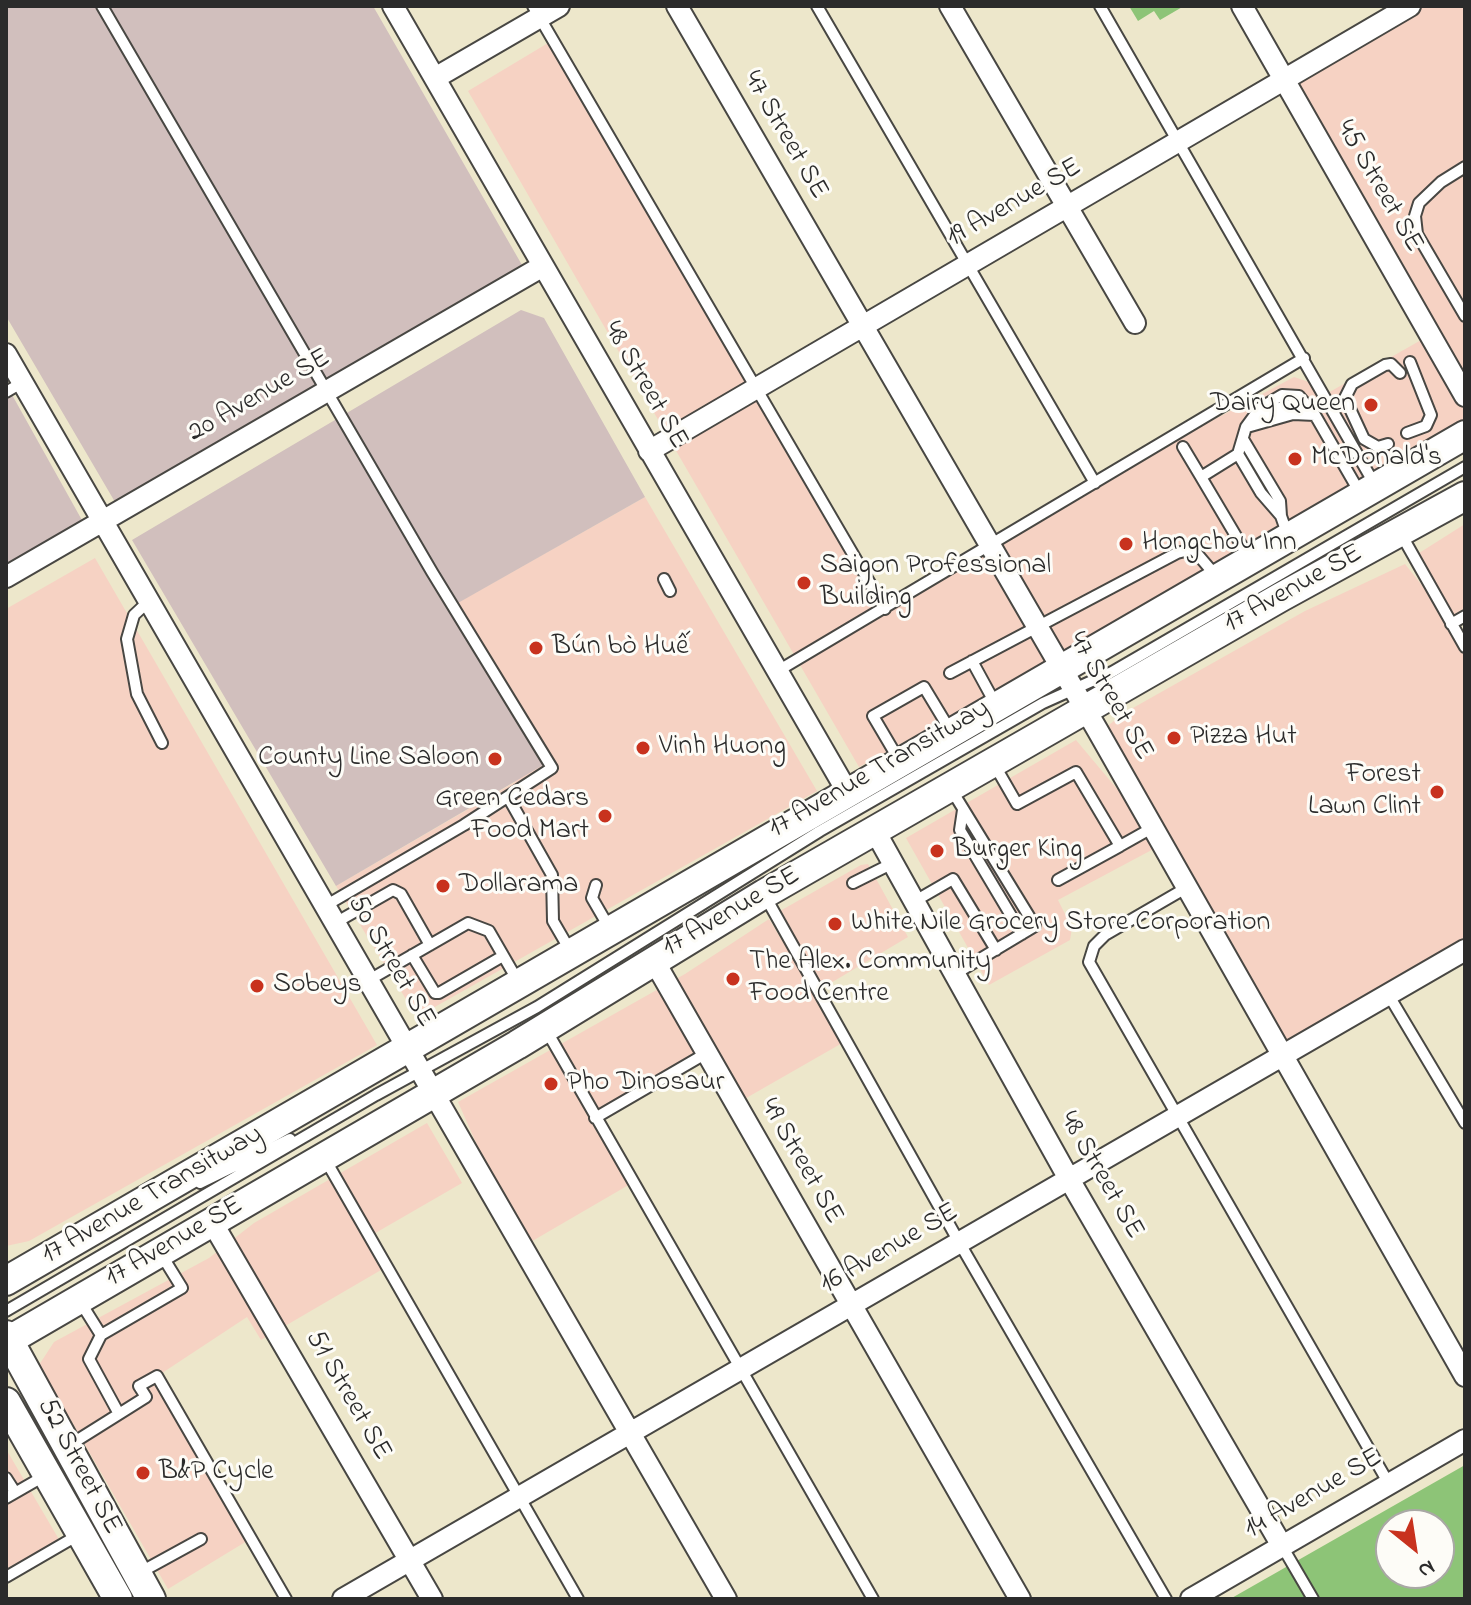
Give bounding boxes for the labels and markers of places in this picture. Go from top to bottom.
place label: Dairy Queen [1210,388,1355,422]
marker: Dairy Queen [1362,396,1380,414]
place label: McDonald's [1311,442,1442,476]
marker: McDonald's [1286,450,1304,468]
place label: Hongchou Inn [1142,527,1297,561]
marker: Hongchou Inn [1117,535,1135,553]
place label: Saigon Professional Building [820,550,1051,616]
marker: Saigon Professional Building [795,574,813,592]
place label: Bún bò Huế [552,631,689,665]
marker: Bún bò Huế [527,639,545,657]
place label: Pizza Hut [1190,721,1297,755]
marker: Pizza Hut [1165,729,1183,747]
place label: Vinh Huong [659,731,786,765]
marker: Vinh Huong [634,739,652,757]
place label: County Line Saloon [258,742,479,776]
marker: County Line Saloon [486,750,504,768]
place label: Forest Lawn Clint [1308,759,1421,825]
place label: Green Cedars Food Mart [435,783,589,849]
marker: Forest Lawn Clint [1428,783,1446,801]
marker: Green Cedars Food Mart [596,807,614,825]
place label: Burger King [953,834,1082,868]
marker: Burger King [928,842,946,860]
place label: Dollarama [459,869,578,903]
marker: Dollarama [434,877,452,895]
place label: White Nile Grocery Store Corporation [851,907,1270,941]
marker: White Nile Grocery Store Corporation [826,915,844,933]
place label: The Alex. Community Food Centre [749,946,991,1012]
place label: Sobeys [273,969,362,1003]
marker: The Alex. Community Food Centre [724,970,742,988]
marker: Sobeys [248,977,266,995]
place label: Pho Dinosaur [567,1067,724,1101]
marker: Pho Dinosaur [542,1075,560,1093]
place label: B&P Cycle [159,1456,274,1490]
marker: B&P Cycle [134,1464,152,1482]

